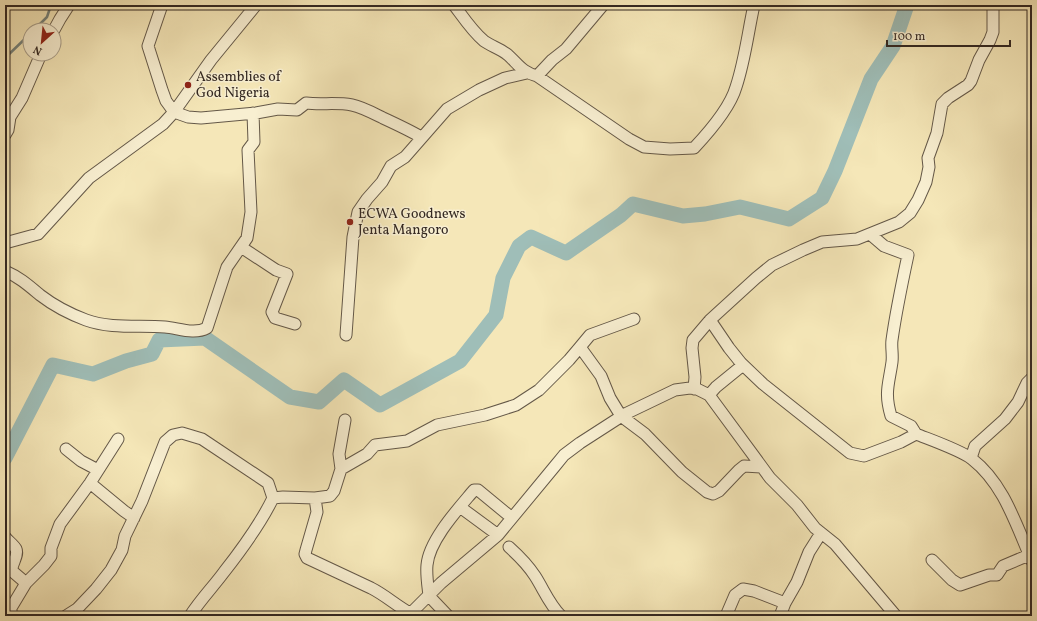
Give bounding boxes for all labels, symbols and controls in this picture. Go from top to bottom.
north arrow [22,22,62,62]
scale bar [887,22,1010,48]
text: 100 m [893,29,926,45]
text: N [31,41,45,58]
place label: Assemblies of God Nigeria [196,68,282,103]
marker: Assemblies of God Nigeria [183,80,193,90]
place label: ECWA Goodnews Jenta Mangoro [358,205,465,240]
marker: ECWA Goodnews Jenta Mangoro [345,217,355,227]

